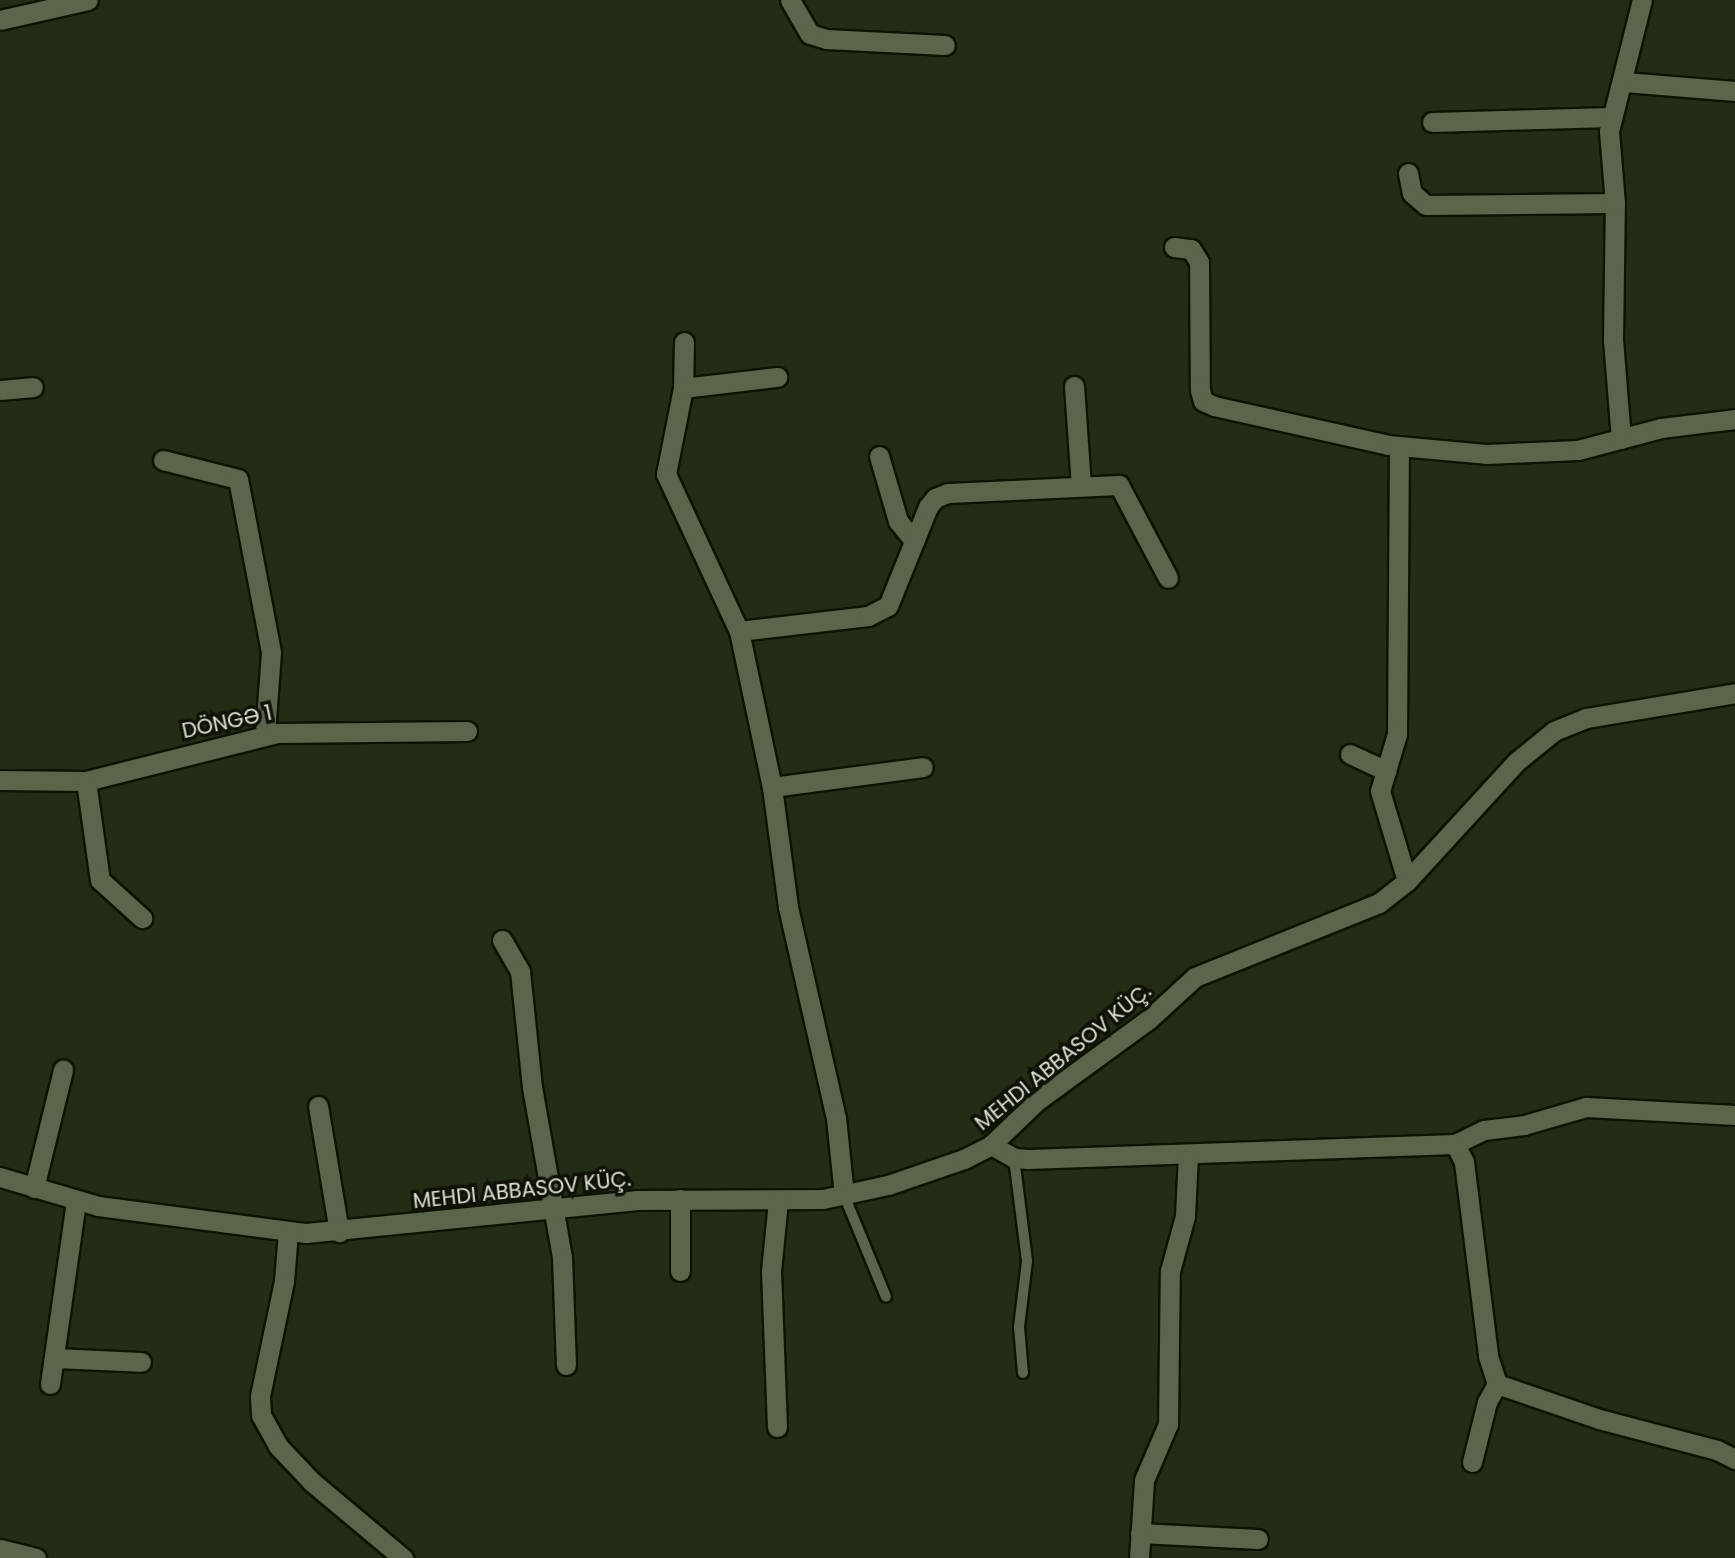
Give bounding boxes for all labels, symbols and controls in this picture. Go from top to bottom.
street label: DÖNGƏ 1 [180,700,274,744]
street label: MEHDI ABBASOV KÜÇ. [970,978,1156,1136]
street label: MEHDI ABBASOV KÜÇ. [412,1166,632,1214]

